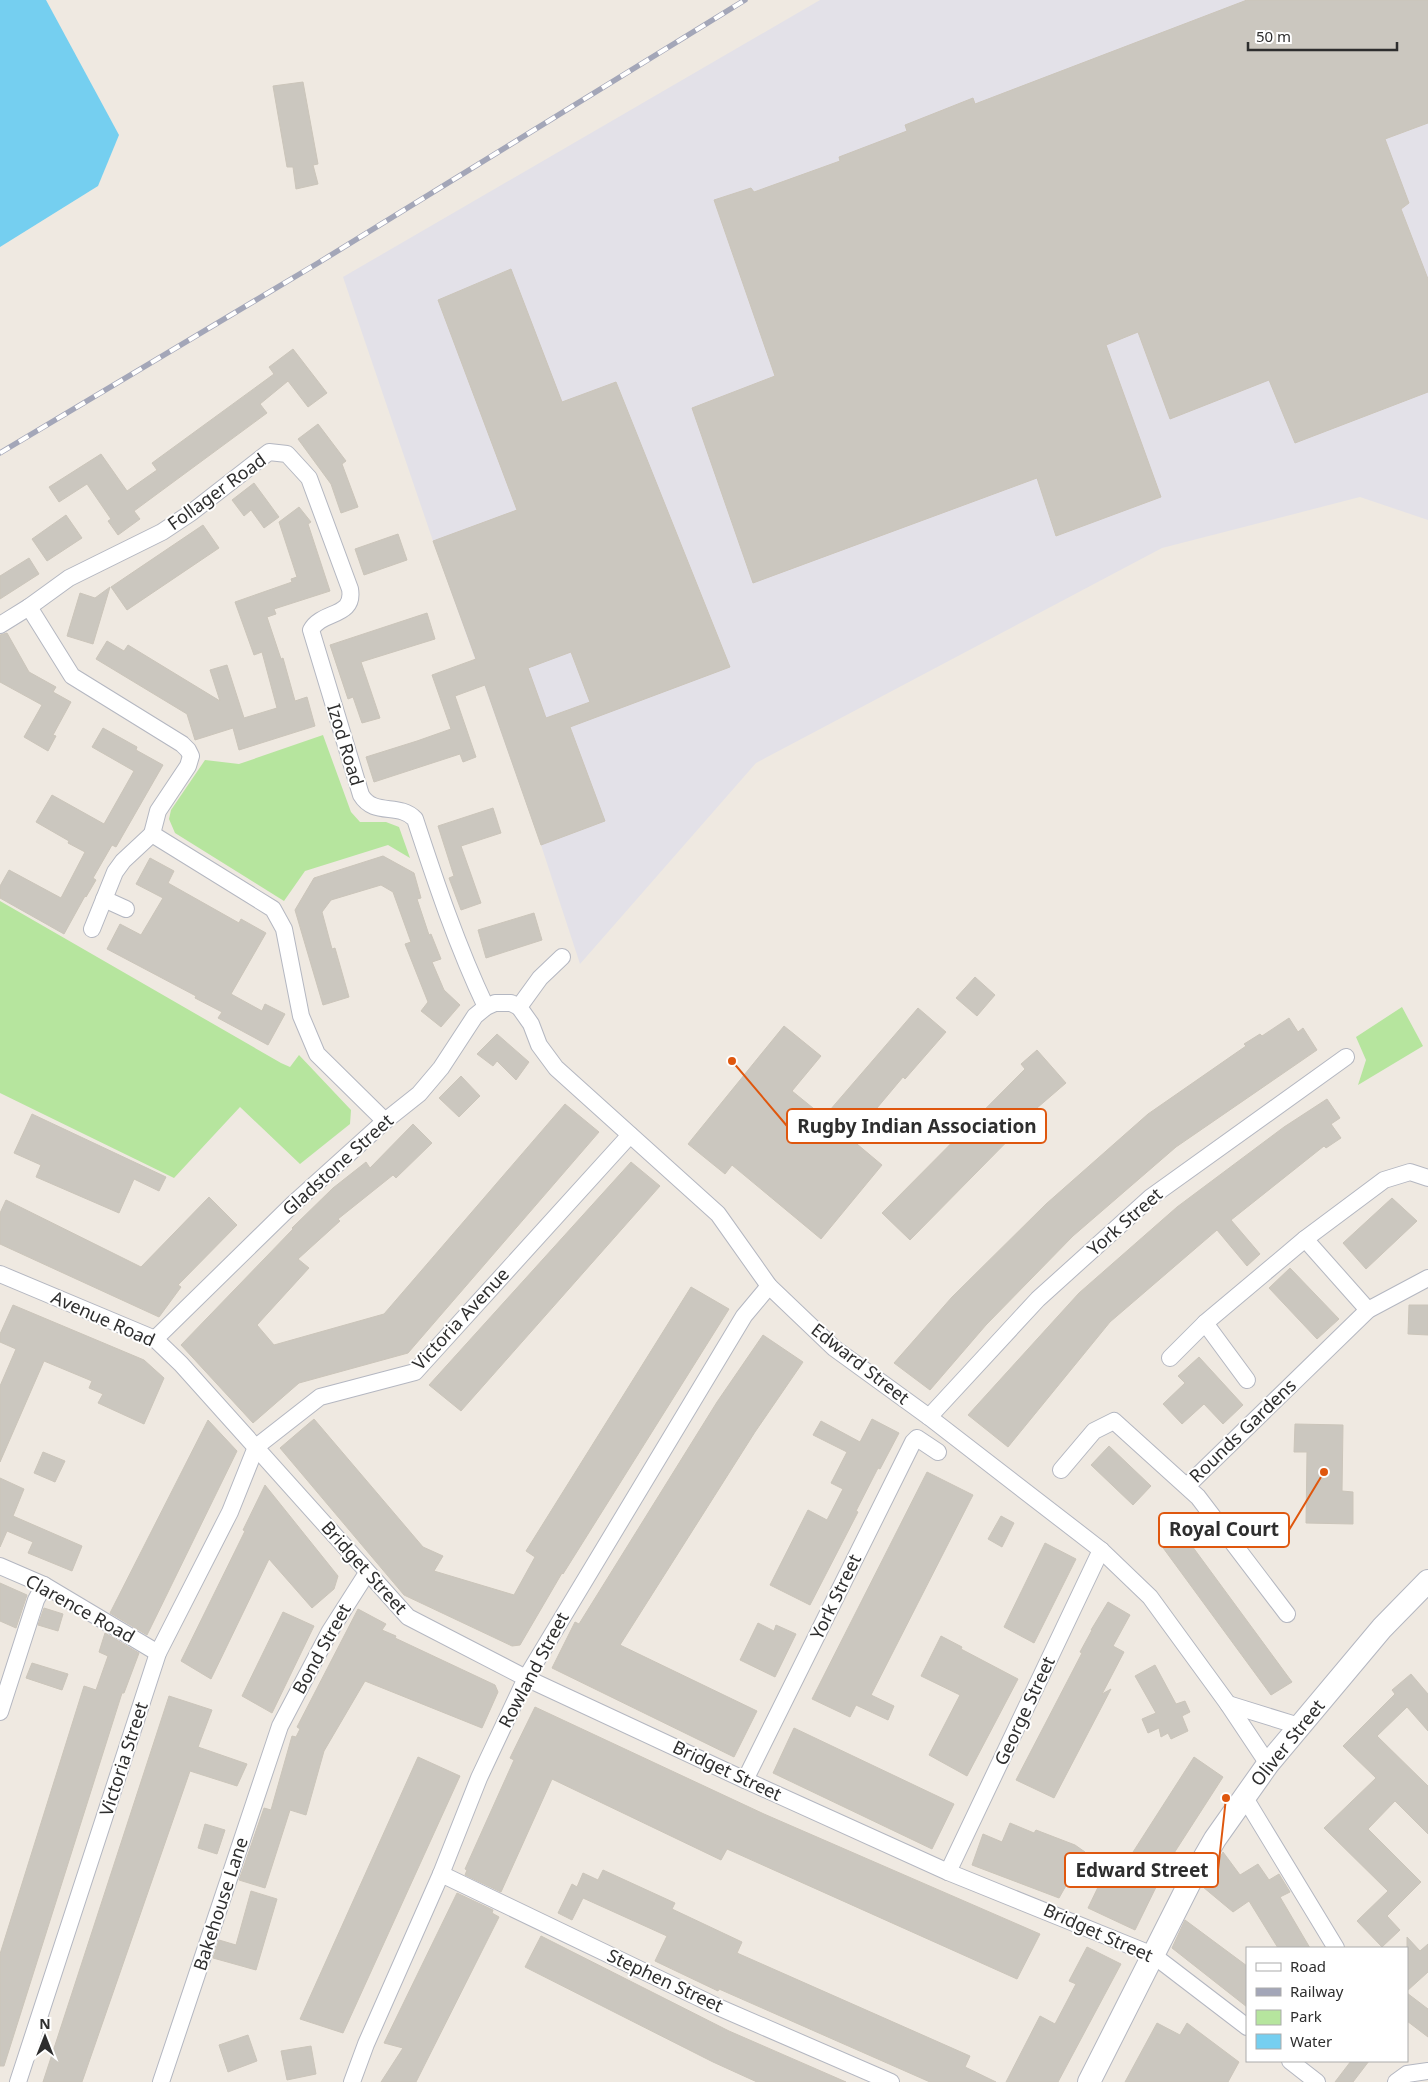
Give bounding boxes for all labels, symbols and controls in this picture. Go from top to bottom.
scale bar [1248,20,1397,52]
text: 50 m [1256,26,1291,46]
street label: Follager Road [162,447,270,535]
street label: Izod Road [322,701,370,789]
street label: Gladstone Street [277,1108,398,1220]
callout: Rugby Indian Association [787,1109,1046,1143]
text: Rugby Indian Association [797,1113,1037,1139]
street label: York Street [1082,1182,1167,1261]
street label: Victoria Avenue [407,1262,514,1375]
street label: Avenue Road [48,1285,159,1352]
street label: Edward Street [807,1317,915,1409]
street label: Rounds Gardens [1184,1373,1301,1488]
callout: Royal Court [1159,1513,1289,1547]
street label: Bridget Street [317,1516,413,1619]
text: Royal Court [1169,1516,1279,1542]
street label: York Street [804,1549,866,1643]
street label: Clarence Road [22,1568,139,1648]
street label: Bond Street [286,1599,356,1698]
street label: Rowland Street [493,1607,574,1732]
street label: George Street [988,1652,1060,1769]
street label: Oliver Street [1245,1694,1330,1791]
street label: Victoria Street [93,1698,153,1819]
street label: Bridget Street [669,1734,786,1806]
street label: Bakehouse Lane [187,1834,253,1973]
callout: Edward Street [1065,1853,1218,1887]
text: Edward Street [1075,1857,1209,1883]
street label: Bridget Street [1040,1897,1157,1967]
street label: Stephen Street [604,1943,728,2018]
legend [1246,1947,1408,2062]
text: Road [1290,1956,1326,1976]
text: Railway [1290,1981,1344,2001]
text: Park [1290,2006,1322,2026]
north arrow [20,2012,70,2062]
text: N [39,2014,51,2033]
text: Water [1290,2031,1332,2051]

